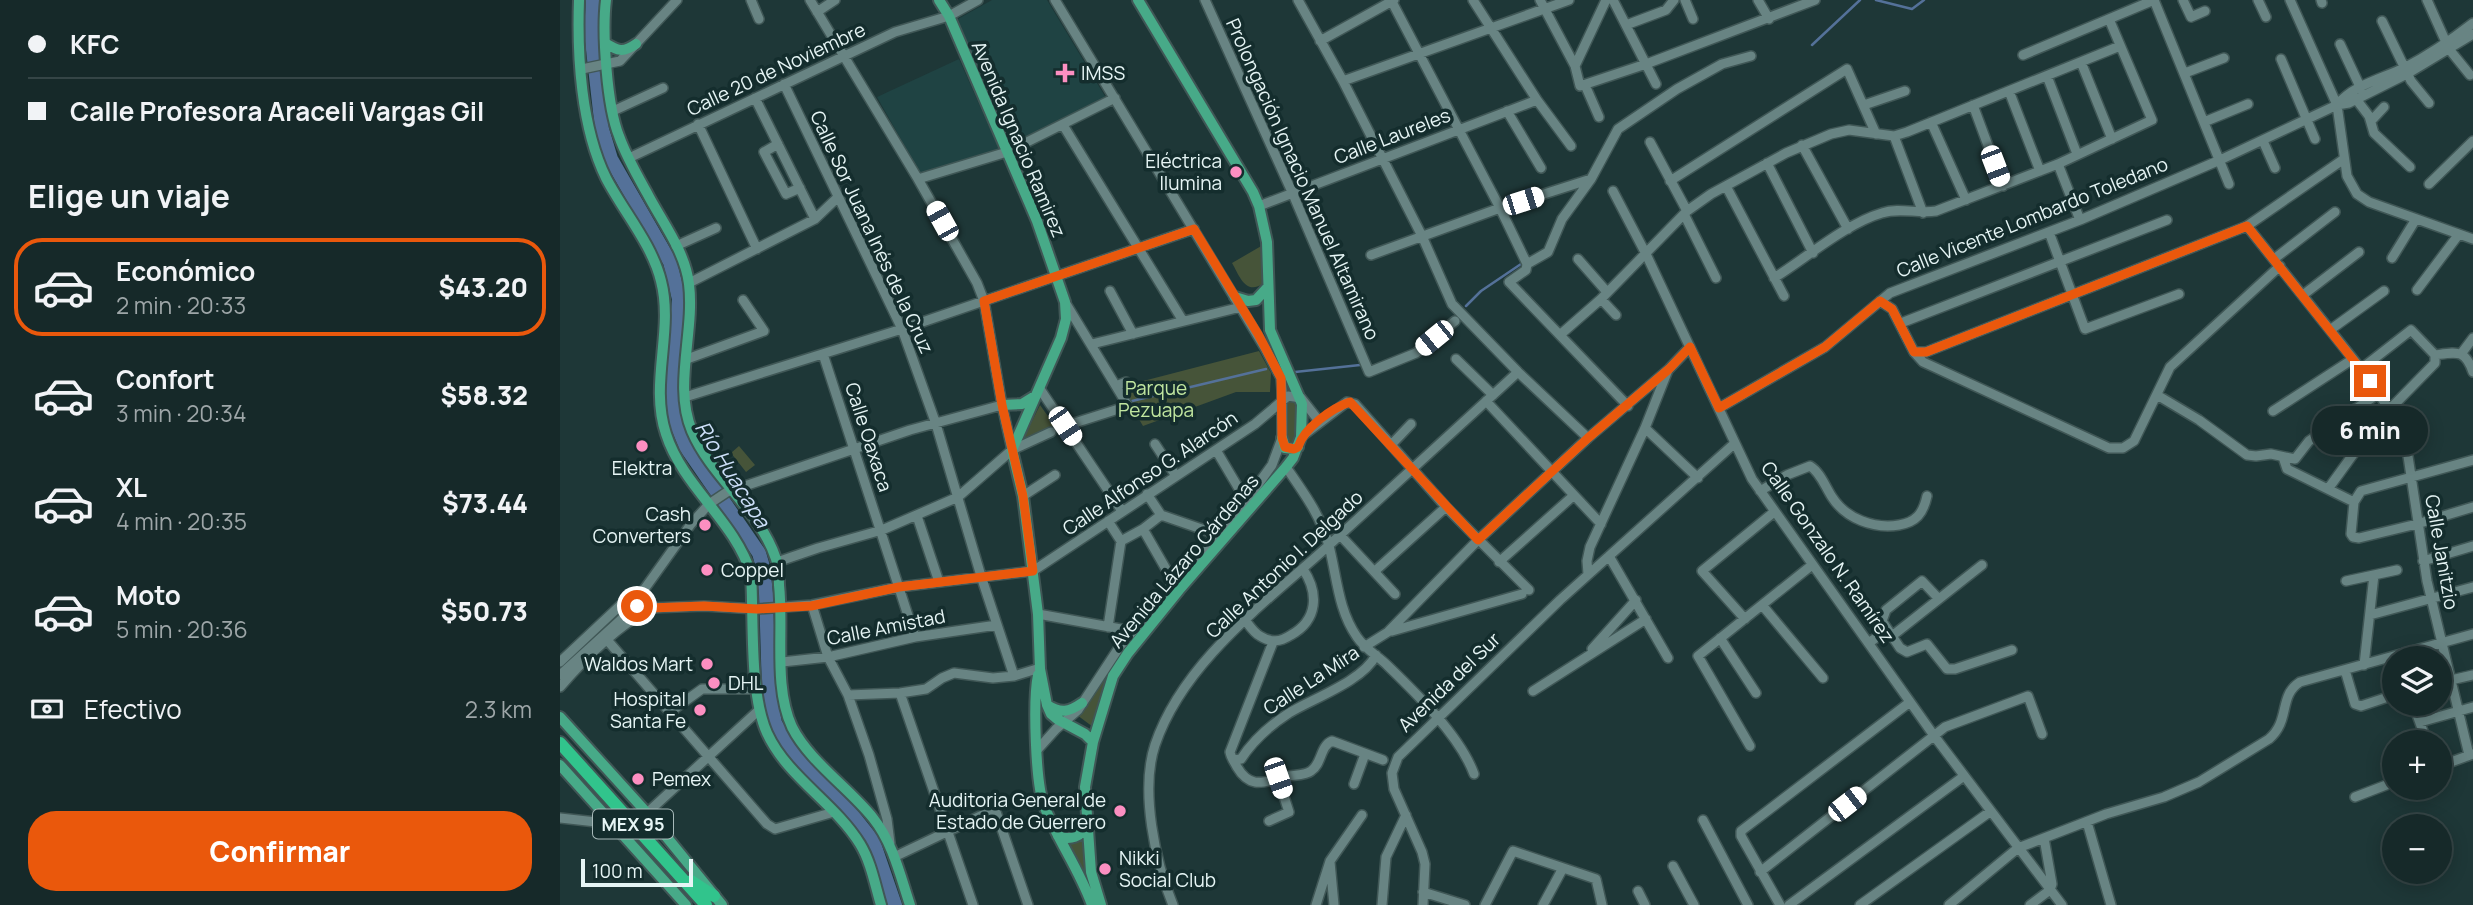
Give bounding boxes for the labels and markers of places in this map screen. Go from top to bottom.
place label: IMSS [1081,60,1125,86]
marker: IMSS [1055,63,1075,83]
place label: Eléctrica Ilumina [1145,148,1222,196]
marker: Eléctrica Ilumina [1228,164,1244,180]
marker: Elektra [634,438,650,454]
place label: Elektra [612,455,672,481]
place label: Cash Converters [593,501,691,549]
marker: Cash Converters [697,517,713,533]
place label: Coppel [721,557,784,583]
marker: Coppel [699,562,715,578]
place label: Waldos Mart [584,651,693,677]
marker: Waldos Mart [699,656,715,672]
place label: DHL [728,670,764,696]
marker: DHL [706,675,722,691]
place label: Hospital Santa Fe [610,686,686,734]
marker: Hospital Santa Fe [692,702,708,718]
place label: Pemex [652,766,711,792]
marker: Pemex [630,771,646,787]
place label: Auditoria General de Estado de Guerrero [929,787,1106,835]
marker: Auditoria General de Estado de Guerrero [1112,803,1128,819]
place label: Nikki Social Club [1119,845,1216,893]
marker: Nikki Social Club [1097,861,1113,877]

